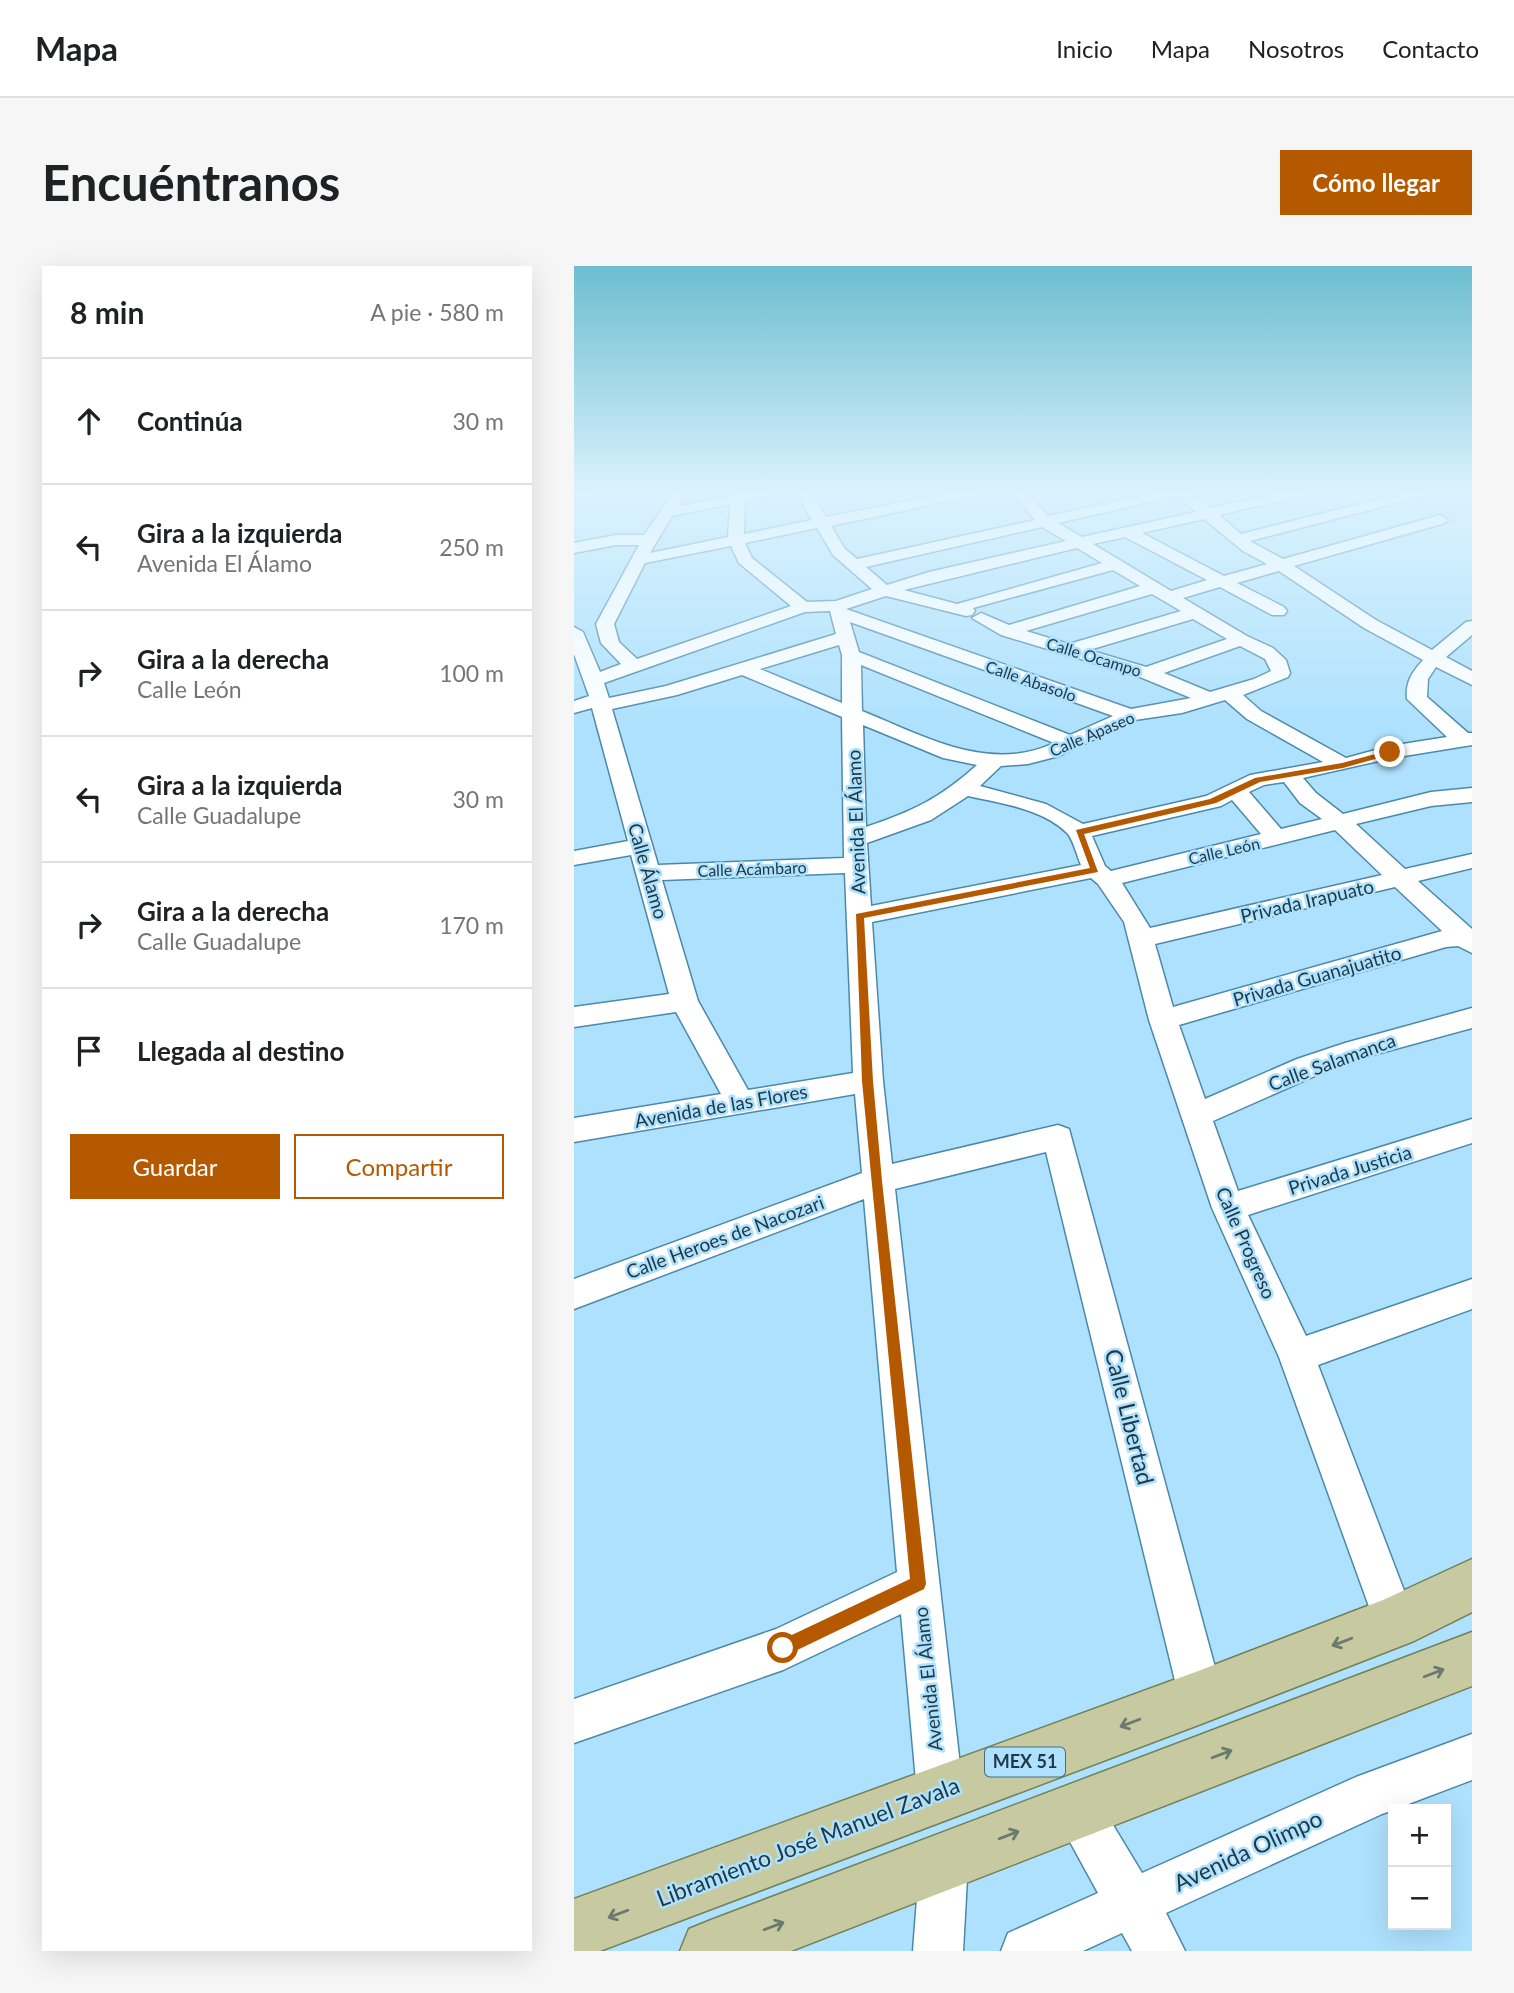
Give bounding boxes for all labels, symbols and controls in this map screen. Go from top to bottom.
text: Mapa [35,28,118,68]
text: Inicio [1056,34,1113,63]
text: Mapa [1151,34,1210,63]
text: Nosotros [1248,34,1344,63]
text: Contacto [1382,34,1479,63]
button: Cómo llegar [1280,150,1472,215]
text: Encuéntranos [42,153,340,211]
text: 8 min [70,294,144,330]
text: A pie · 580 m [370,298,504,326]
icon: ahead [70,402,108,440]
text: Continúa [137,405,243,437]
text: 30 m [453,407,504,435]
text: Gira a la izquierda [137,517,343,549]
icon: left [70,528,108,566]
text: 250 m [439,533,504,561]
text: Avenida El Álamo [137,549,312,577]
street label: Calle Ocampo [1044,633,1144,680]
text: Gira a la derecha [137,643,329,675]
icon: right [70,654,108,692]
street label: Calle Abasolo [983,656,1079,705]
text: 100 m [439,659,504,687]
text: Calle León [137,675,242,703]
street label: Calle Apaseo [1046,707,1137,760]
route end [1374,736,1405,767]
street label: Avenida El Álamo [841,749,870,895]
text: Gira a la izquierda [137,769,343,801]
icon: left [70,780,108,818]
text: 30 m [453,785,504,813]
text: Calle Guadalupe [137,801,301,829]
street label: Calle Álamo [624,820,673,921]
street label: Calle León [1186,833,1262,868]
street label: Calle Acámbaro [697,857,807,880]
street label: Privada Irapuato [1238,874,1376,927]
text: Gira a la derecha [137,895,329,927]
icon: right [70,906,108,944]
text: 170 m [439,911,504,939]
text: Calle Guadalupe [137,927,301,955]
street label: Privada Guanajuatito [1230,940,1404,1011]
street label: Calle Salamanca [1265,1028,1399,1095]
icon: arrive [70,1032,108,1070]
text: Llegada al destino [137,1035,344,1067]
street label: Avenida de las Flores [633,1079,809,1132]
button: Guardar [70,1134,280,1199]
button: Compartir [294,1134,504,1199]
street label: Privada Justicia [1286,1140,1414,1199]
street label: Calle Progreso [1212,1183,1281,1302]
street label: Calle Heroes de Nacozari [623,1190,827,1283]
street label: Calle Libertad [1100,1346,1160,1488]
street label: Avenida El Álamo [909,1606,946,1752]
route start [767,1632,798,1663]
one-way arrow [1332,1637,1354,1650]
one-way arrow [1423,1666,1445,1678]
one-way arrow [1119,1718,1141,1731]
one-way arrow [1210,1746,1232,1759]
road number: MEX 51 [985,1748,1065,1777]
street label: Libramiento José Manuel Zavala [652,1770,963,1912]
street label: Avenida Olimpo [1169,1803,1326,1897]
map controls [1388,1804,1451,1930]
button: + [1388,1804,1451,1867]
one-way arrow [998,1827,1020,1840]
button: − [1388,1867,1451,1930]
one-way arrow [608,1908,629,1921]
one-way arrow [763,1919,785,1932]

